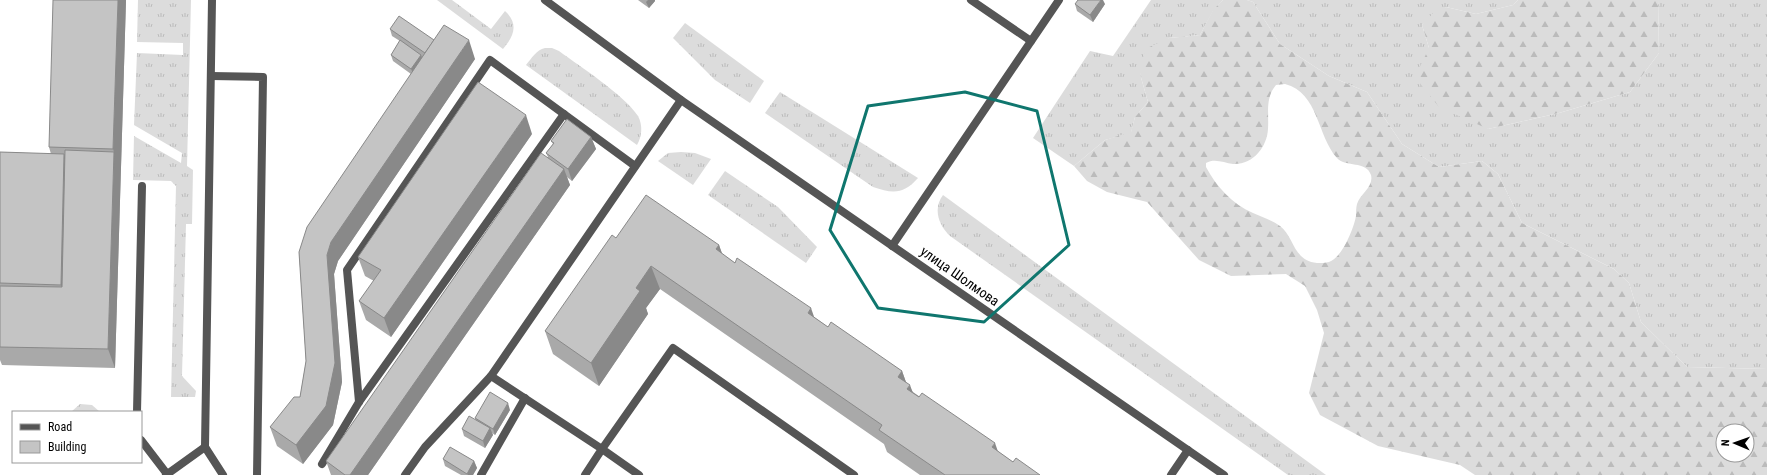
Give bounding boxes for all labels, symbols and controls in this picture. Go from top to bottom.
street label: улица Шолмова [918,243,1002,309]
legend [12,411,142,463]
text: Road [48,420,72,434]
north arrow [1715,423,1755,463]
text: N [1719,439,1732,446]
text: Building [48,440,86,454]

